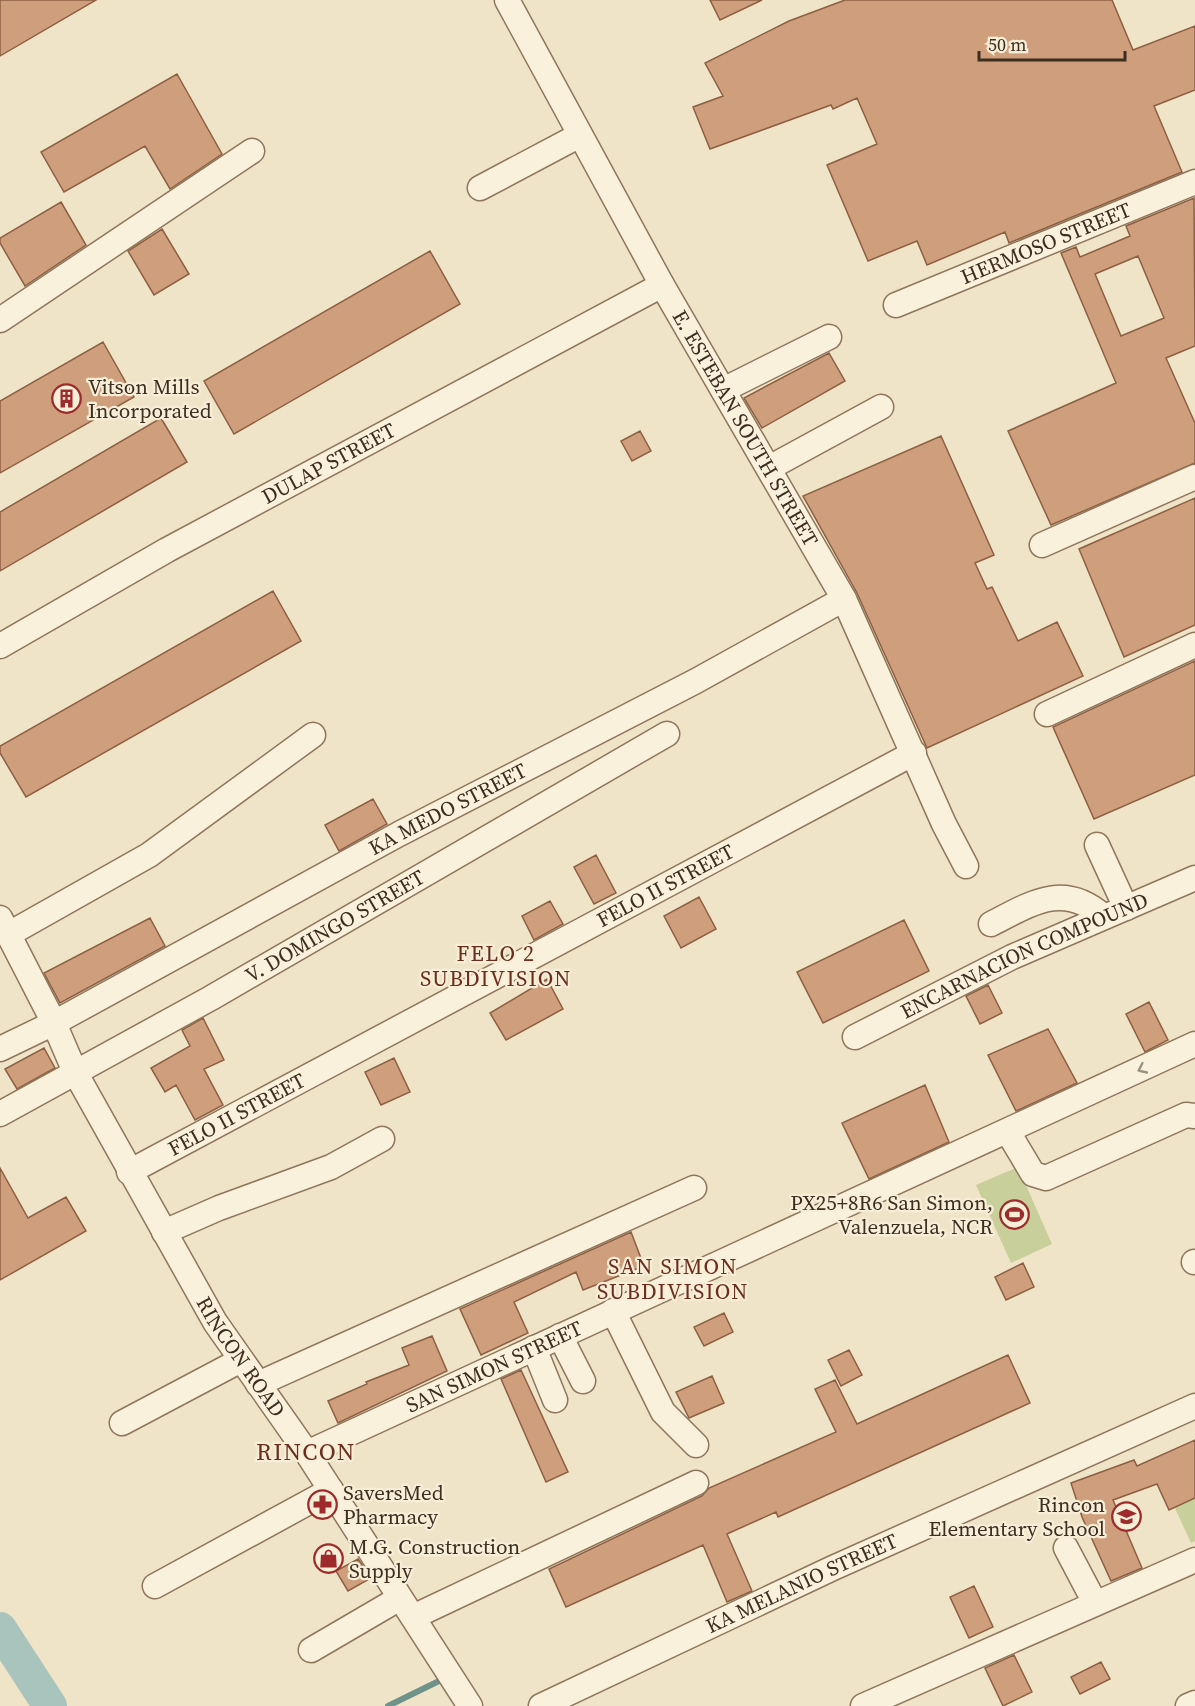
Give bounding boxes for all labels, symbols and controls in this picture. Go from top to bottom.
scale bar [979,24,1124,62]
text: 50 m [988,32,1026,57]
street label: HERMOSO STREET [956,195,1135,291]
street label: E. ESTEBAN SOUTH STREET [666,305,825,552]
place label: Vitson Mills Incorporated [88,372,212,425]
building icon: Vitson Mills Incorporated [51,383,83,415]
street label: DULAP STREET [256,415,401,511]
street label: KA MEDO STREET [363,756,532,862]
street label: FELO II STREET [591,837,739,934]
street label: V. DOMINGO STREET [240,862,430,989]
street label: ENCARNACION COMPOUND [895,885,1152,1025]
district label: FELO 2 SUBDIVISION [420,938,572,993]
one-way arrow [1137,1061,1148,1073]
street label: FELO II STREET [163,1065,311,1163]
place label: PX25+8R6 San Simon, Valenzuela, NCR [790,1188,993,1241]
sports icon: PX25+8R6 San Simon, Valenzuela, NCR [998,1199,1030,1231]
district label: SAN SIMON SUBDIVISION [597,1251,749,1306]
street label: RINCON ROAD [190,1291,292,1423]
street label: SAN SIMON STREET [401,1313,587,1419]
district label: RINCON [256,1435,356,1468]
place label: SaversMed Pharmacy [343,1478,444,1531]
pharmacy icon: SaversMed Pharmacy [306,1489,338,1521]
place label: Rincon Elementary School [928,1490,1105,1543]
school or university icon: Rincon Elementary School [1110,1501,1142,1533]
street label: KA MELANIO STREET [701,1526,902,1640]
place label: M.G. Construction Supply [349,1532,521,1585]
shop icon: M.G. Construction Supply [312,1543,344,1575]

